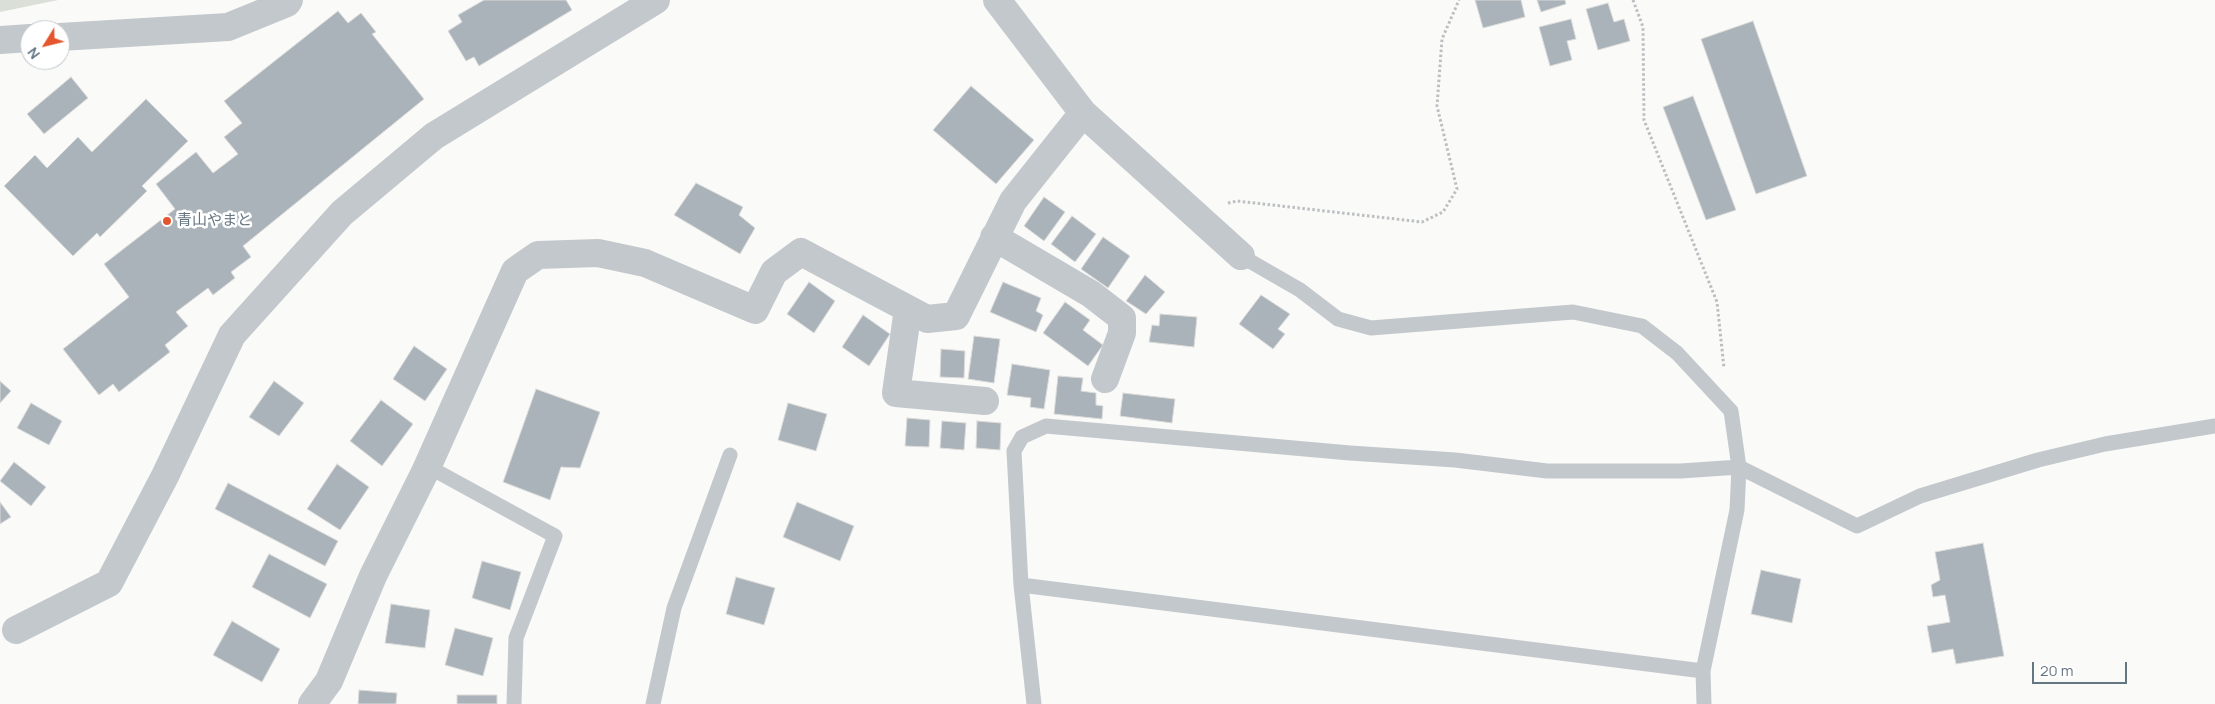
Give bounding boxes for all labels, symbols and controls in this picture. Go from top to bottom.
north arrow [20,20,70,70]
text: N [23,44,44,63]
place label: 青山やまと [177,212,252,230]
marker: 青山やまと [161,215,173,227]
scale bar [2035,652,2130,684]
text: 20 m [2040,660,2073,681]

